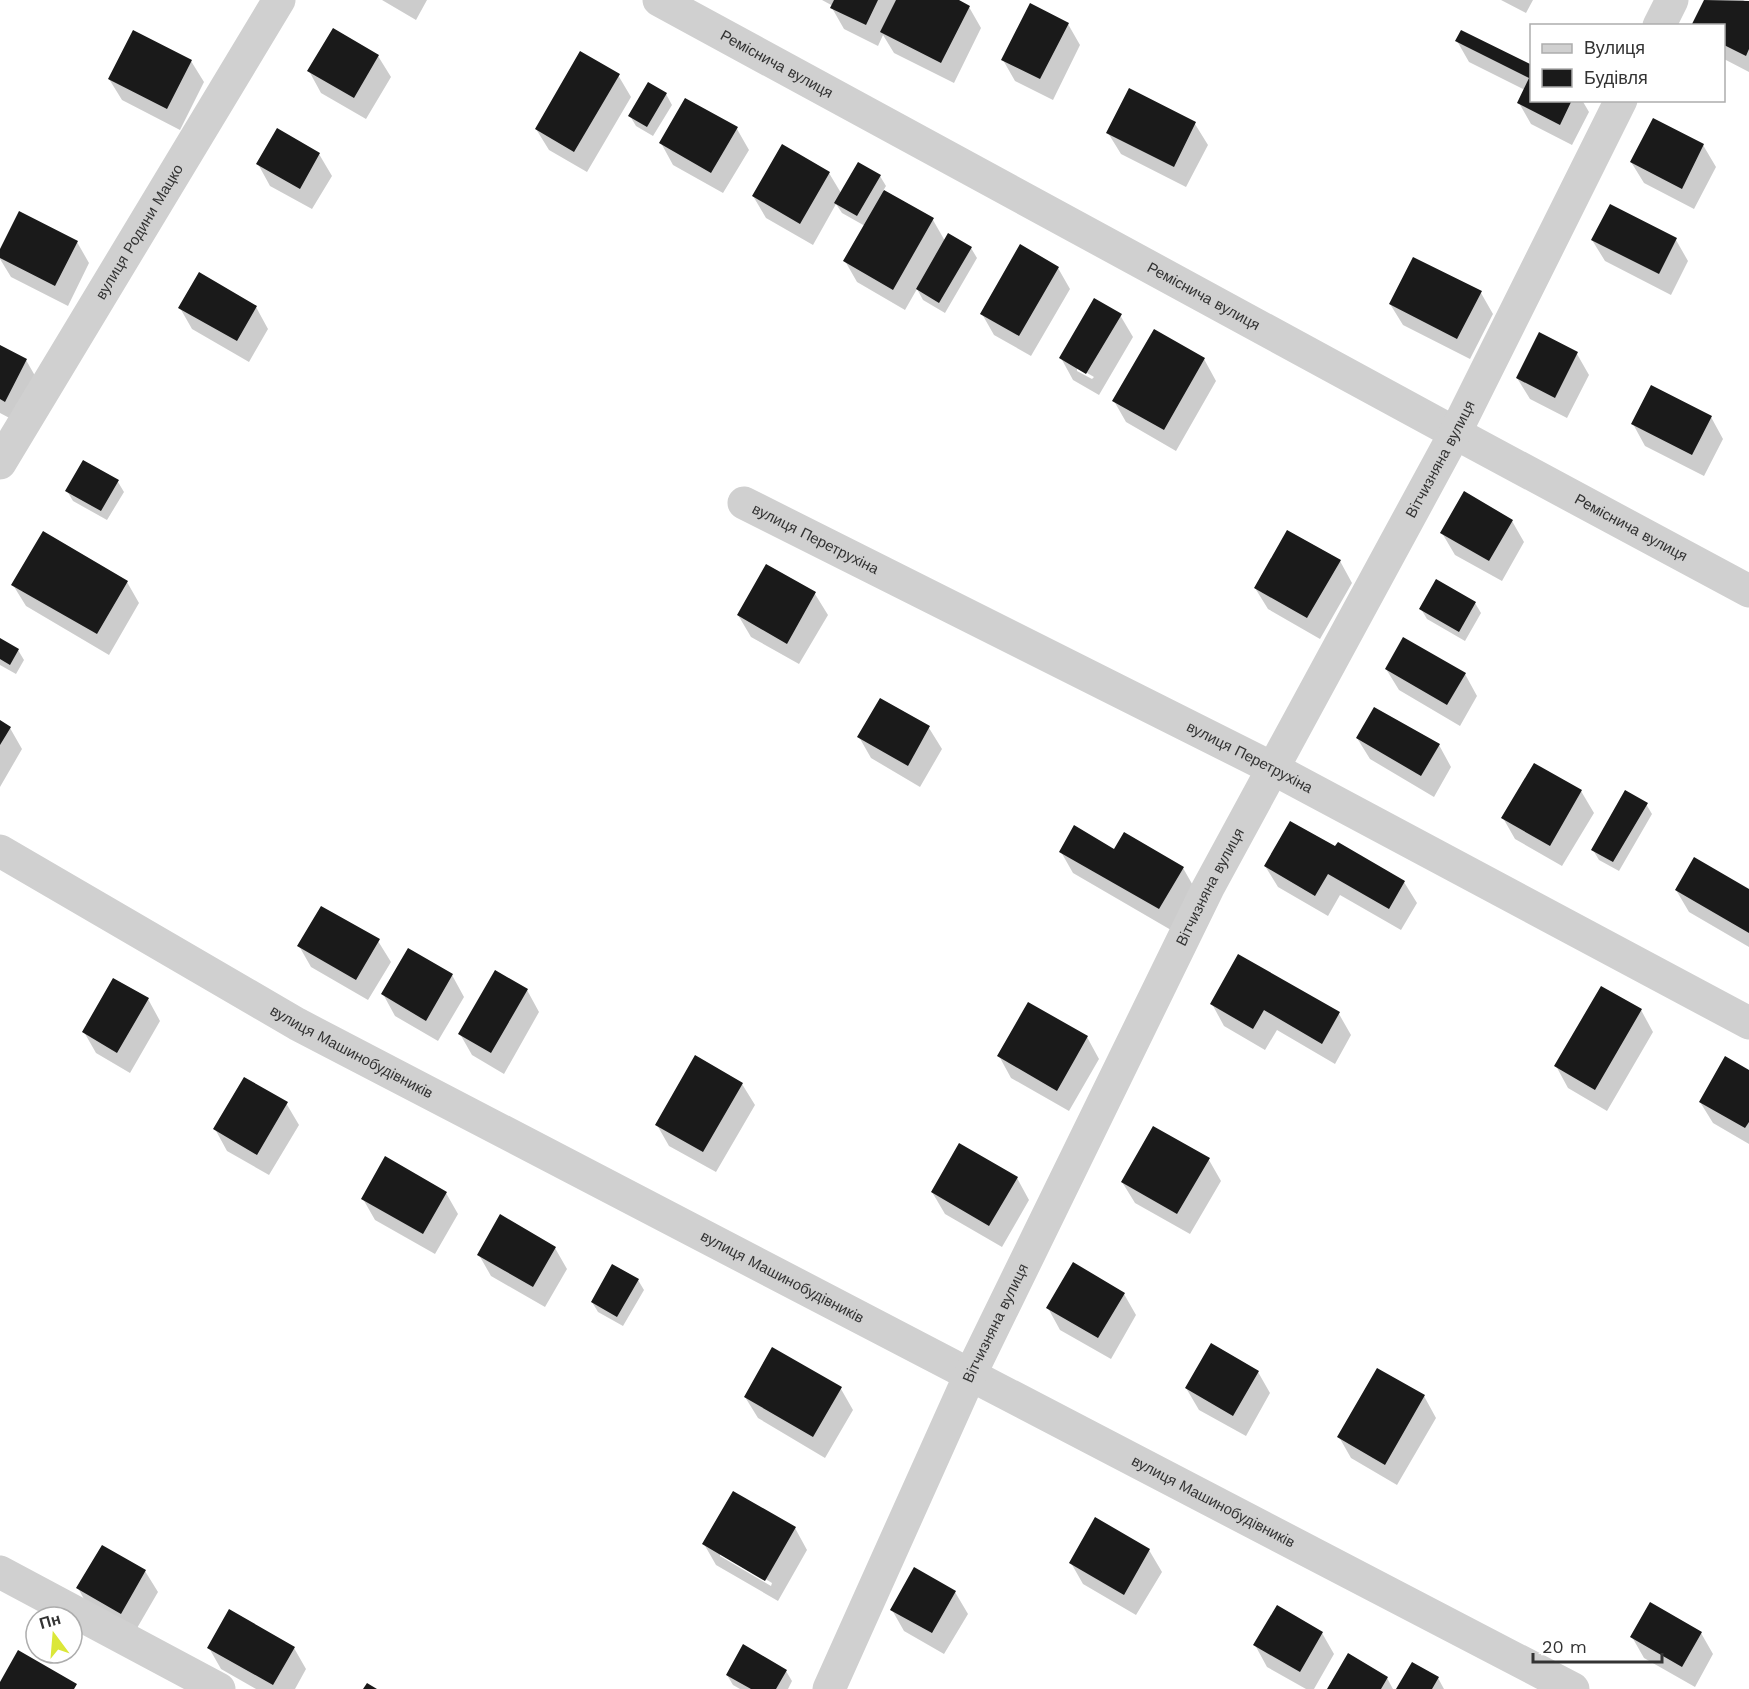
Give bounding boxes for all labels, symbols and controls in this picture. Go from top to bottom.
legend [1530,24,1725,102]
street label: Реміснича вулиця [717,26,836,102]
text: Вулиця [1584,37,1645,58]
text: Будівля [1584,67,1648,88]
street label: вулиця Родини Мацко [92,161,187,303]
street label: Реміснича вулиця [1144,258,1263,334]
street label: Вітчизняна вулиця [1402,398,1479,521]
street label: Реміснича вулиця [1571,490,1691,565]
street label: вулиця Перетрухіна [749,500,882,578]
street label: вулиця Перетрухіна [1184,718,1316,797]
street label: Вітчизняна вулиця [1172,825,1248,949]
street label: вулиця Машинобудівників [267,1001,436,1102]
street label: вулиця Машинобудівників [698,1227,867,1327]
street label: Вітчизняна вулиця [959,1261,1032,1385]
street label: вулиця Машинобудівників [1129,1452,1298,1552]
north arrow [24,1605,84,1665]
text: Пн [37,1609,63,1633]
scale bar [1533,1626,1662,1664]
text: 20 m [1542,1636,1587,1657]

